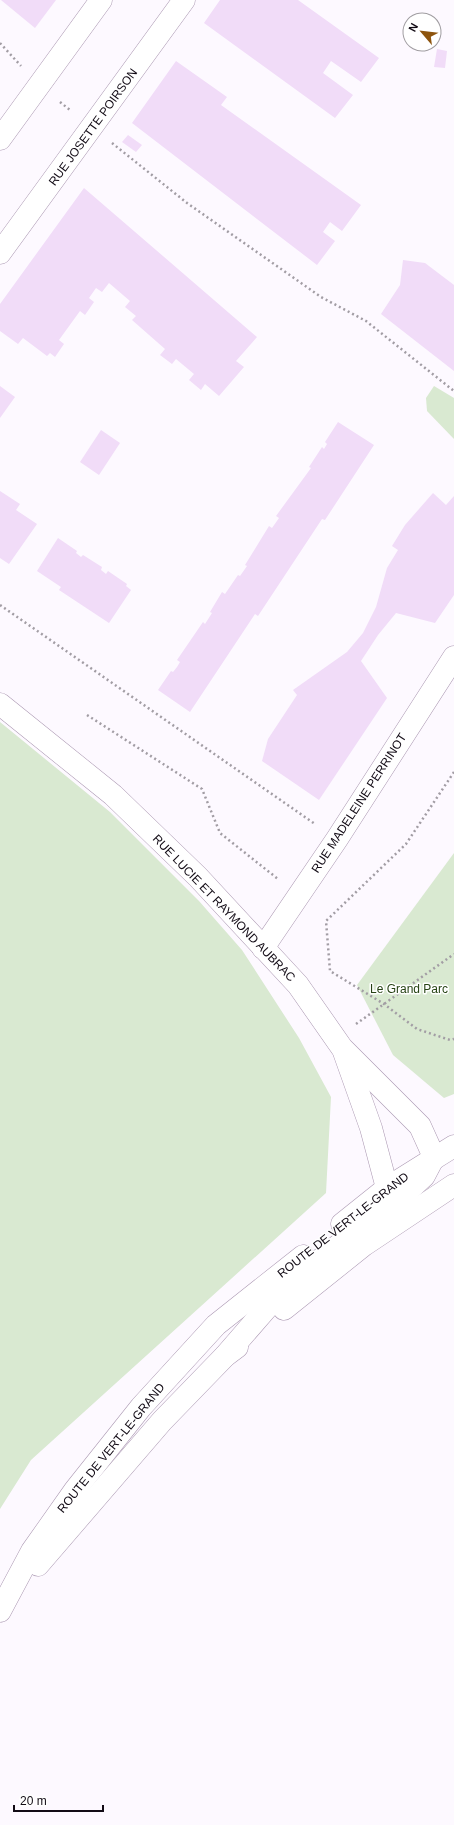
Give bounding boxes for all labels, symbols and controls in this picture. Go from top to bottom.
north arrow [402,12,442,52]
text: N [406,21,420,34]
street label: RUE JOSETTE POIRSON [46,66,140,188]
street label: RUE MADELEINE PERRINOT [309,730,410,875]
street label: RUE LUCIE ET RAYMOND AUBRAC [150,832,298,985]
park label: Le Grand Parc [370,982,448,996]
street label: ROUTE DE VERT-LE-GRAND [275,1169,412,1281]
street label: ROUTE DE VERT-LE-GRAND [54,1380,168,1516]
scale bar [14,1787,103,1813]
text: 20 m [20,1794,47,1808]

